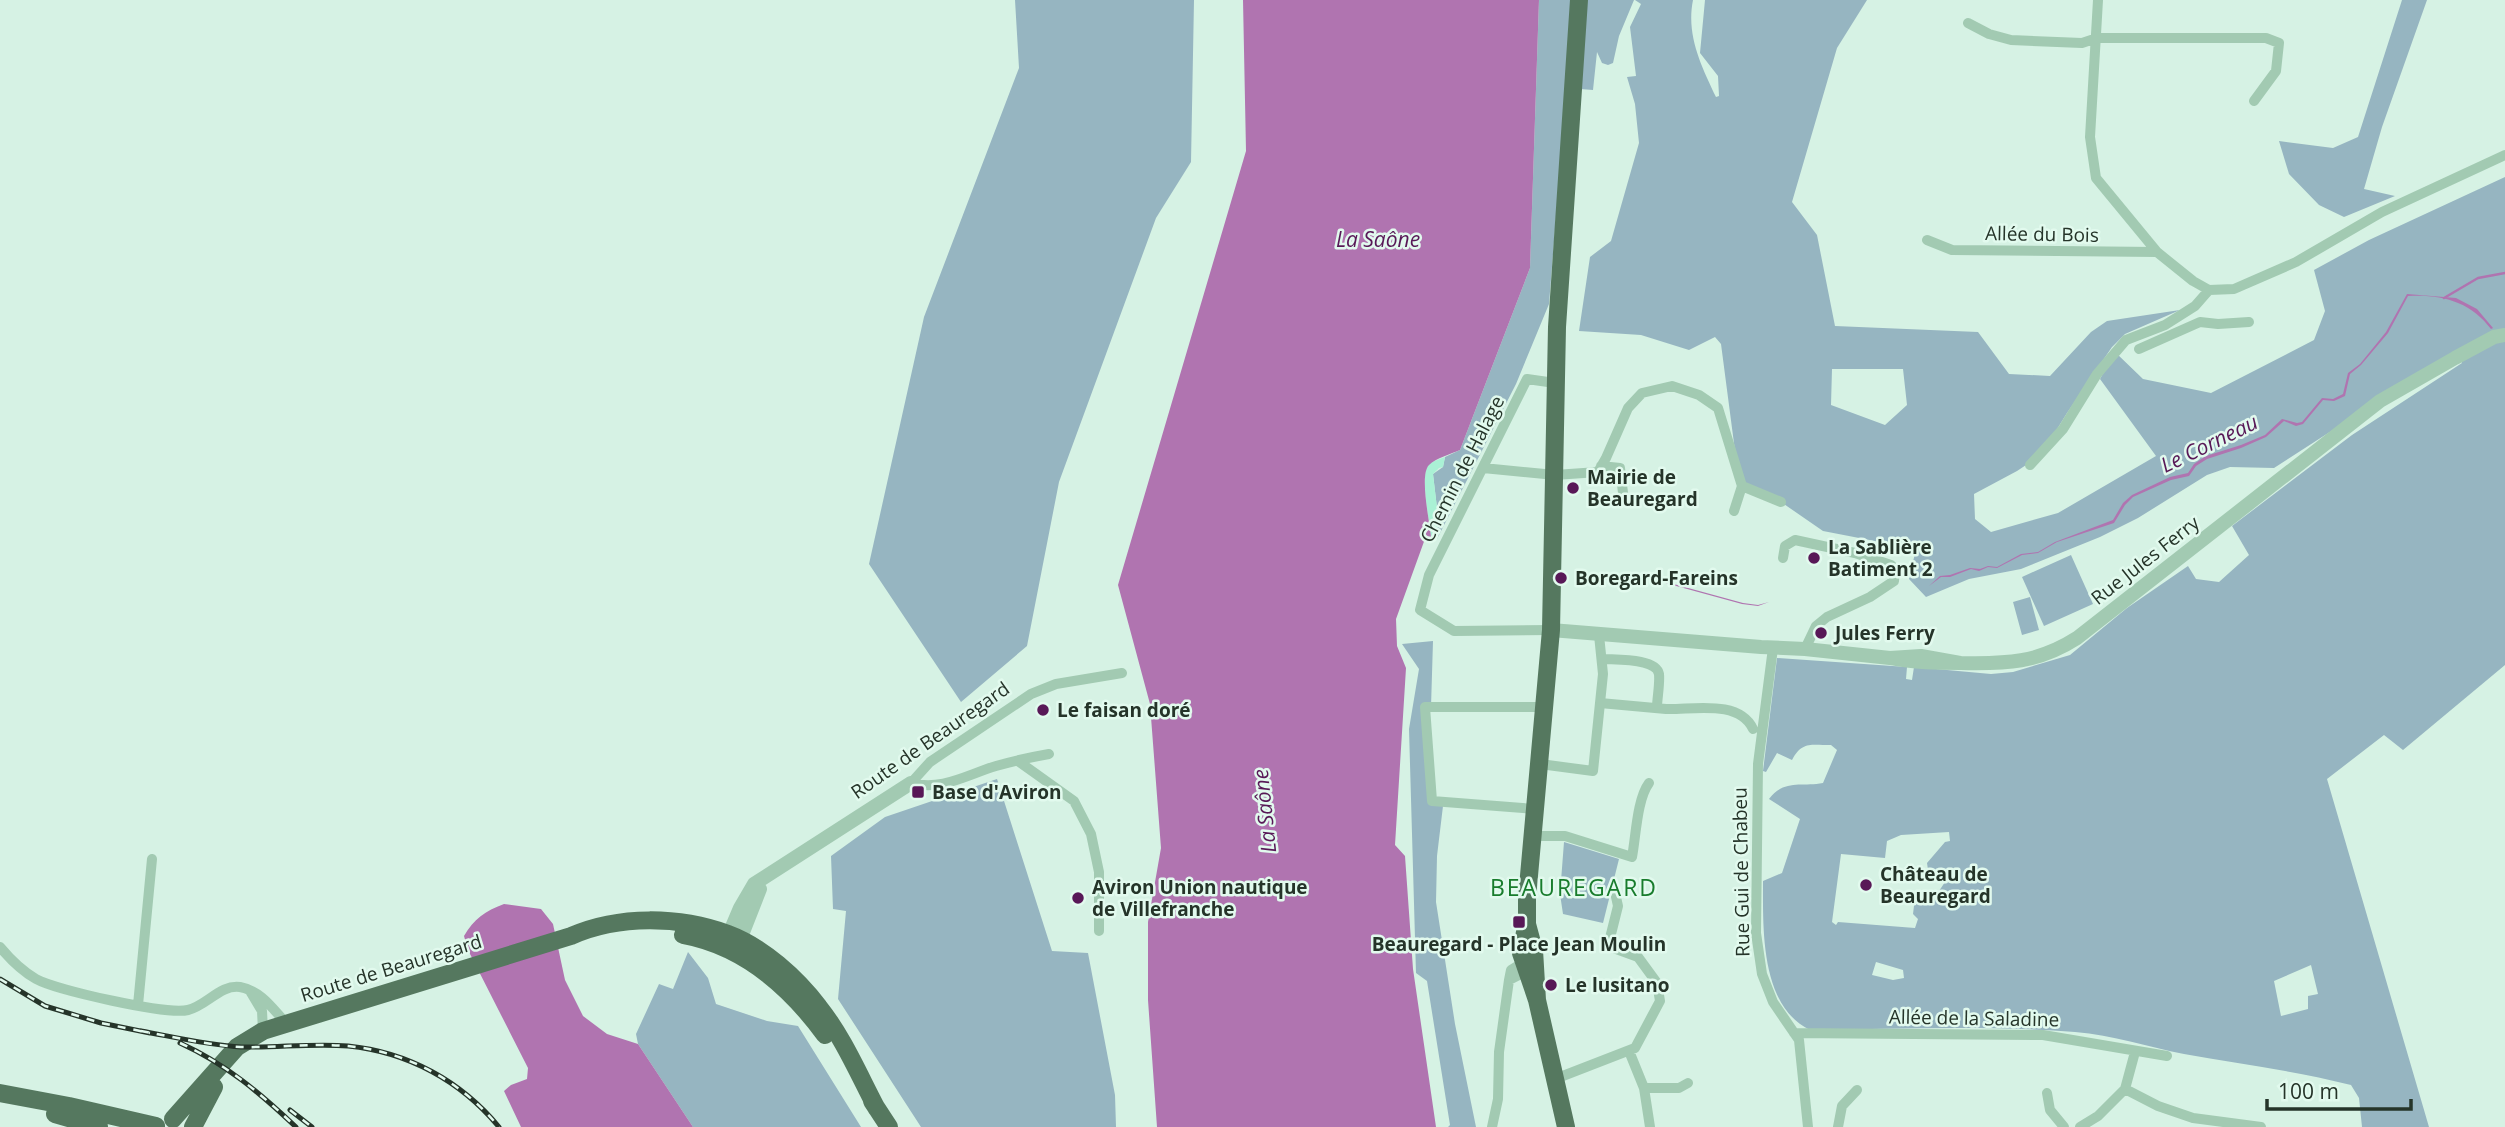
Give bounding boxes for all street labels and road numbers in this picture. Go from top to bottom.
street label: Allée du Bois [1985,220,2099,248]
street label: Chemin de Halage [1414,391,1510,547]
street label: Rue Jules Ferry [2085,509,2205,610]
street label: Route de Beauregard [845,675,1015,805]
street label: Rue Gui de Chabeu [1727,787,1755,957]
street label: Route de Beauregard [297,928,485,1008]
street label: Allée de la Saladine [1889,1004,2059,1032]

